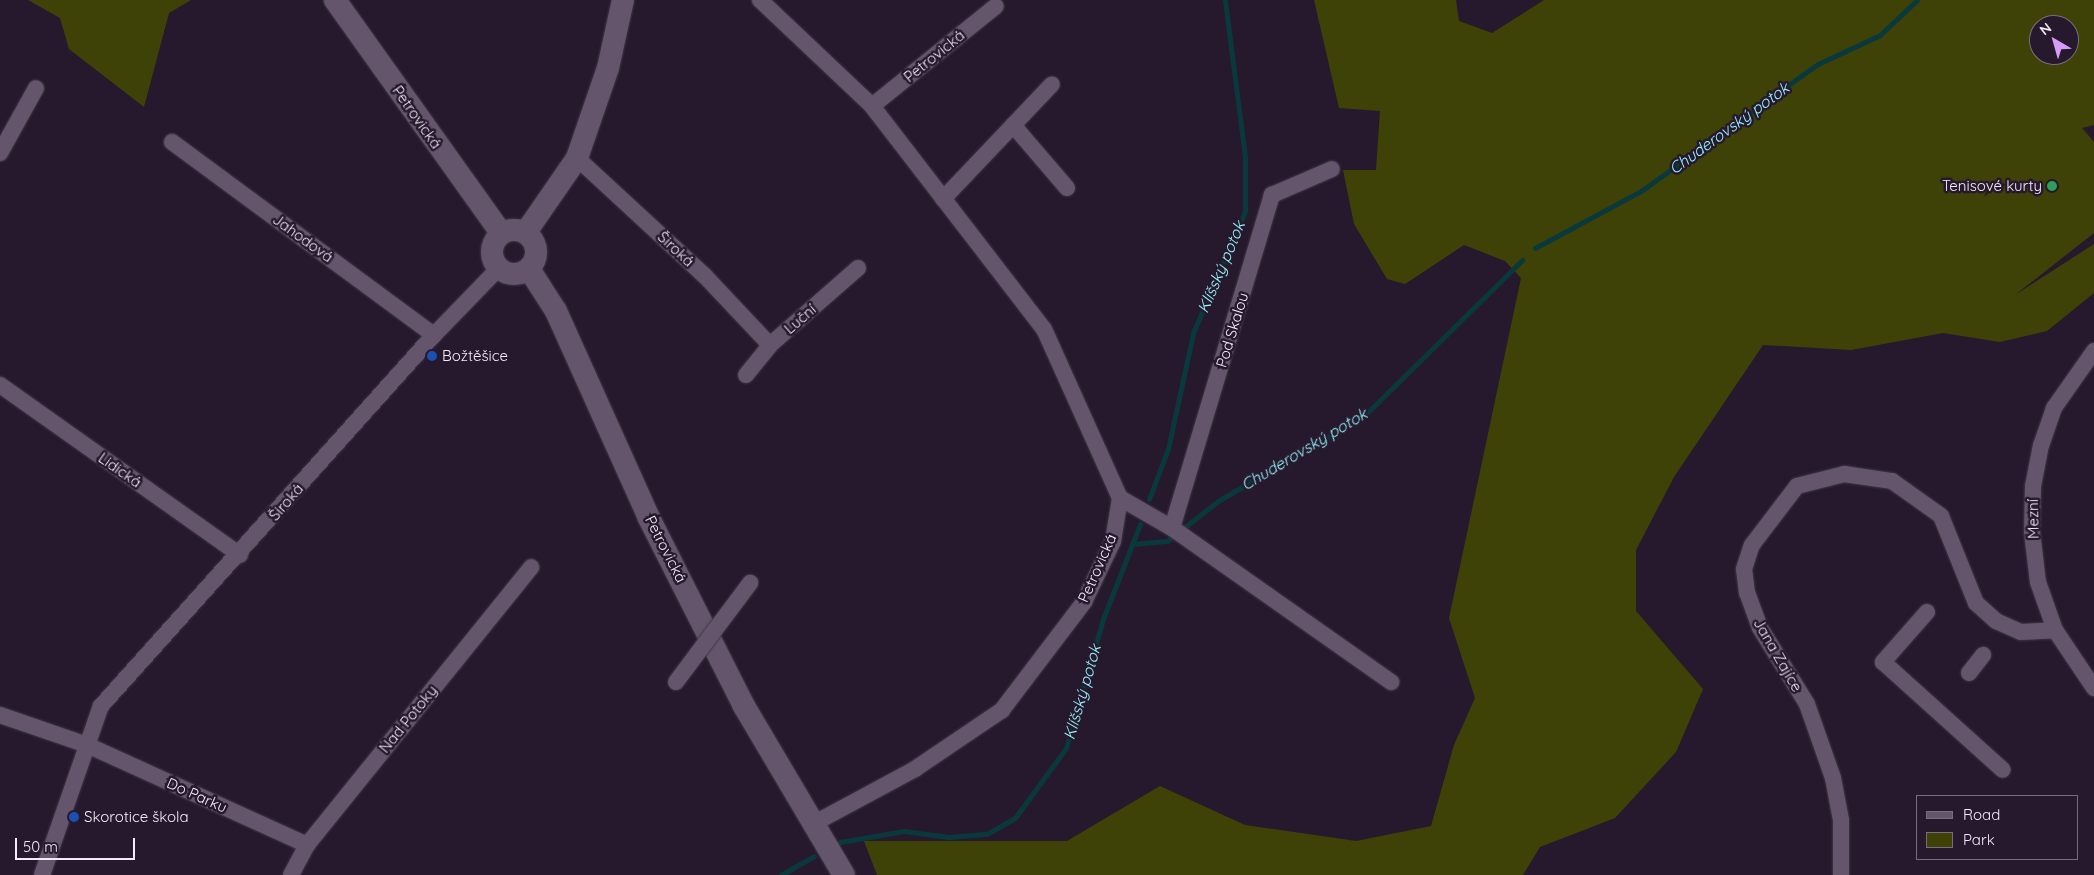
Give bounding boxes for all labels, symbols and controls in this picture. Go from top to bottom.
north arrow [2029,15,2079,65]
text: N [2036,19,2055,39]
street label: Petrovická [900,26,968,86]
water label: Chuderovský potok [1665,78,1793,178]
street label: Petrovická [389,82,445,152]
place label: Tenisové kurty [1942,177,2042,195]
marker: Tenisové kurty [2046,180,2058,192]
street label: Jahodová [269,210,337,266]
water label: Klíšský potok [1193,218,1249,316]
street label: Široká [654,228,698,270]
street label: Pod Skalou [1212,290,1252,370]
street label: Luční [780,300,820,338]
place label: Božtěšice [442,347,508,365]
marker: Božtěšice [426,350,438,362]
water label: Chuderovský potok [1238,404,1370,494]
street label: Lidická [95,449,145,491]
street label: Široká [265,480,307,524]
street label: Mezní [2024,499,2042,539]
street label: Petrovická [641,513,691,585]
street label: Petrovická [1074,531,1120,605]
street label: Jana Zajíce [1750,615,1806,695]
water label: Klíšský potok [1059,642,1105,742]
street label: Nad Potoky [375,682,441,756]
street label: Do Parku [164,774,230,816]
legend [1916,795,2079,860]
text: Road [1963,805,2000,824]
place label: Skorotice škola [84,808,189,826]
marker: Skorotice škola [68,811,80,823]
scale bar [18,828,138,860]
text: Park [1963,830,1995,849]
text: 50 m [23,837,58,856]

